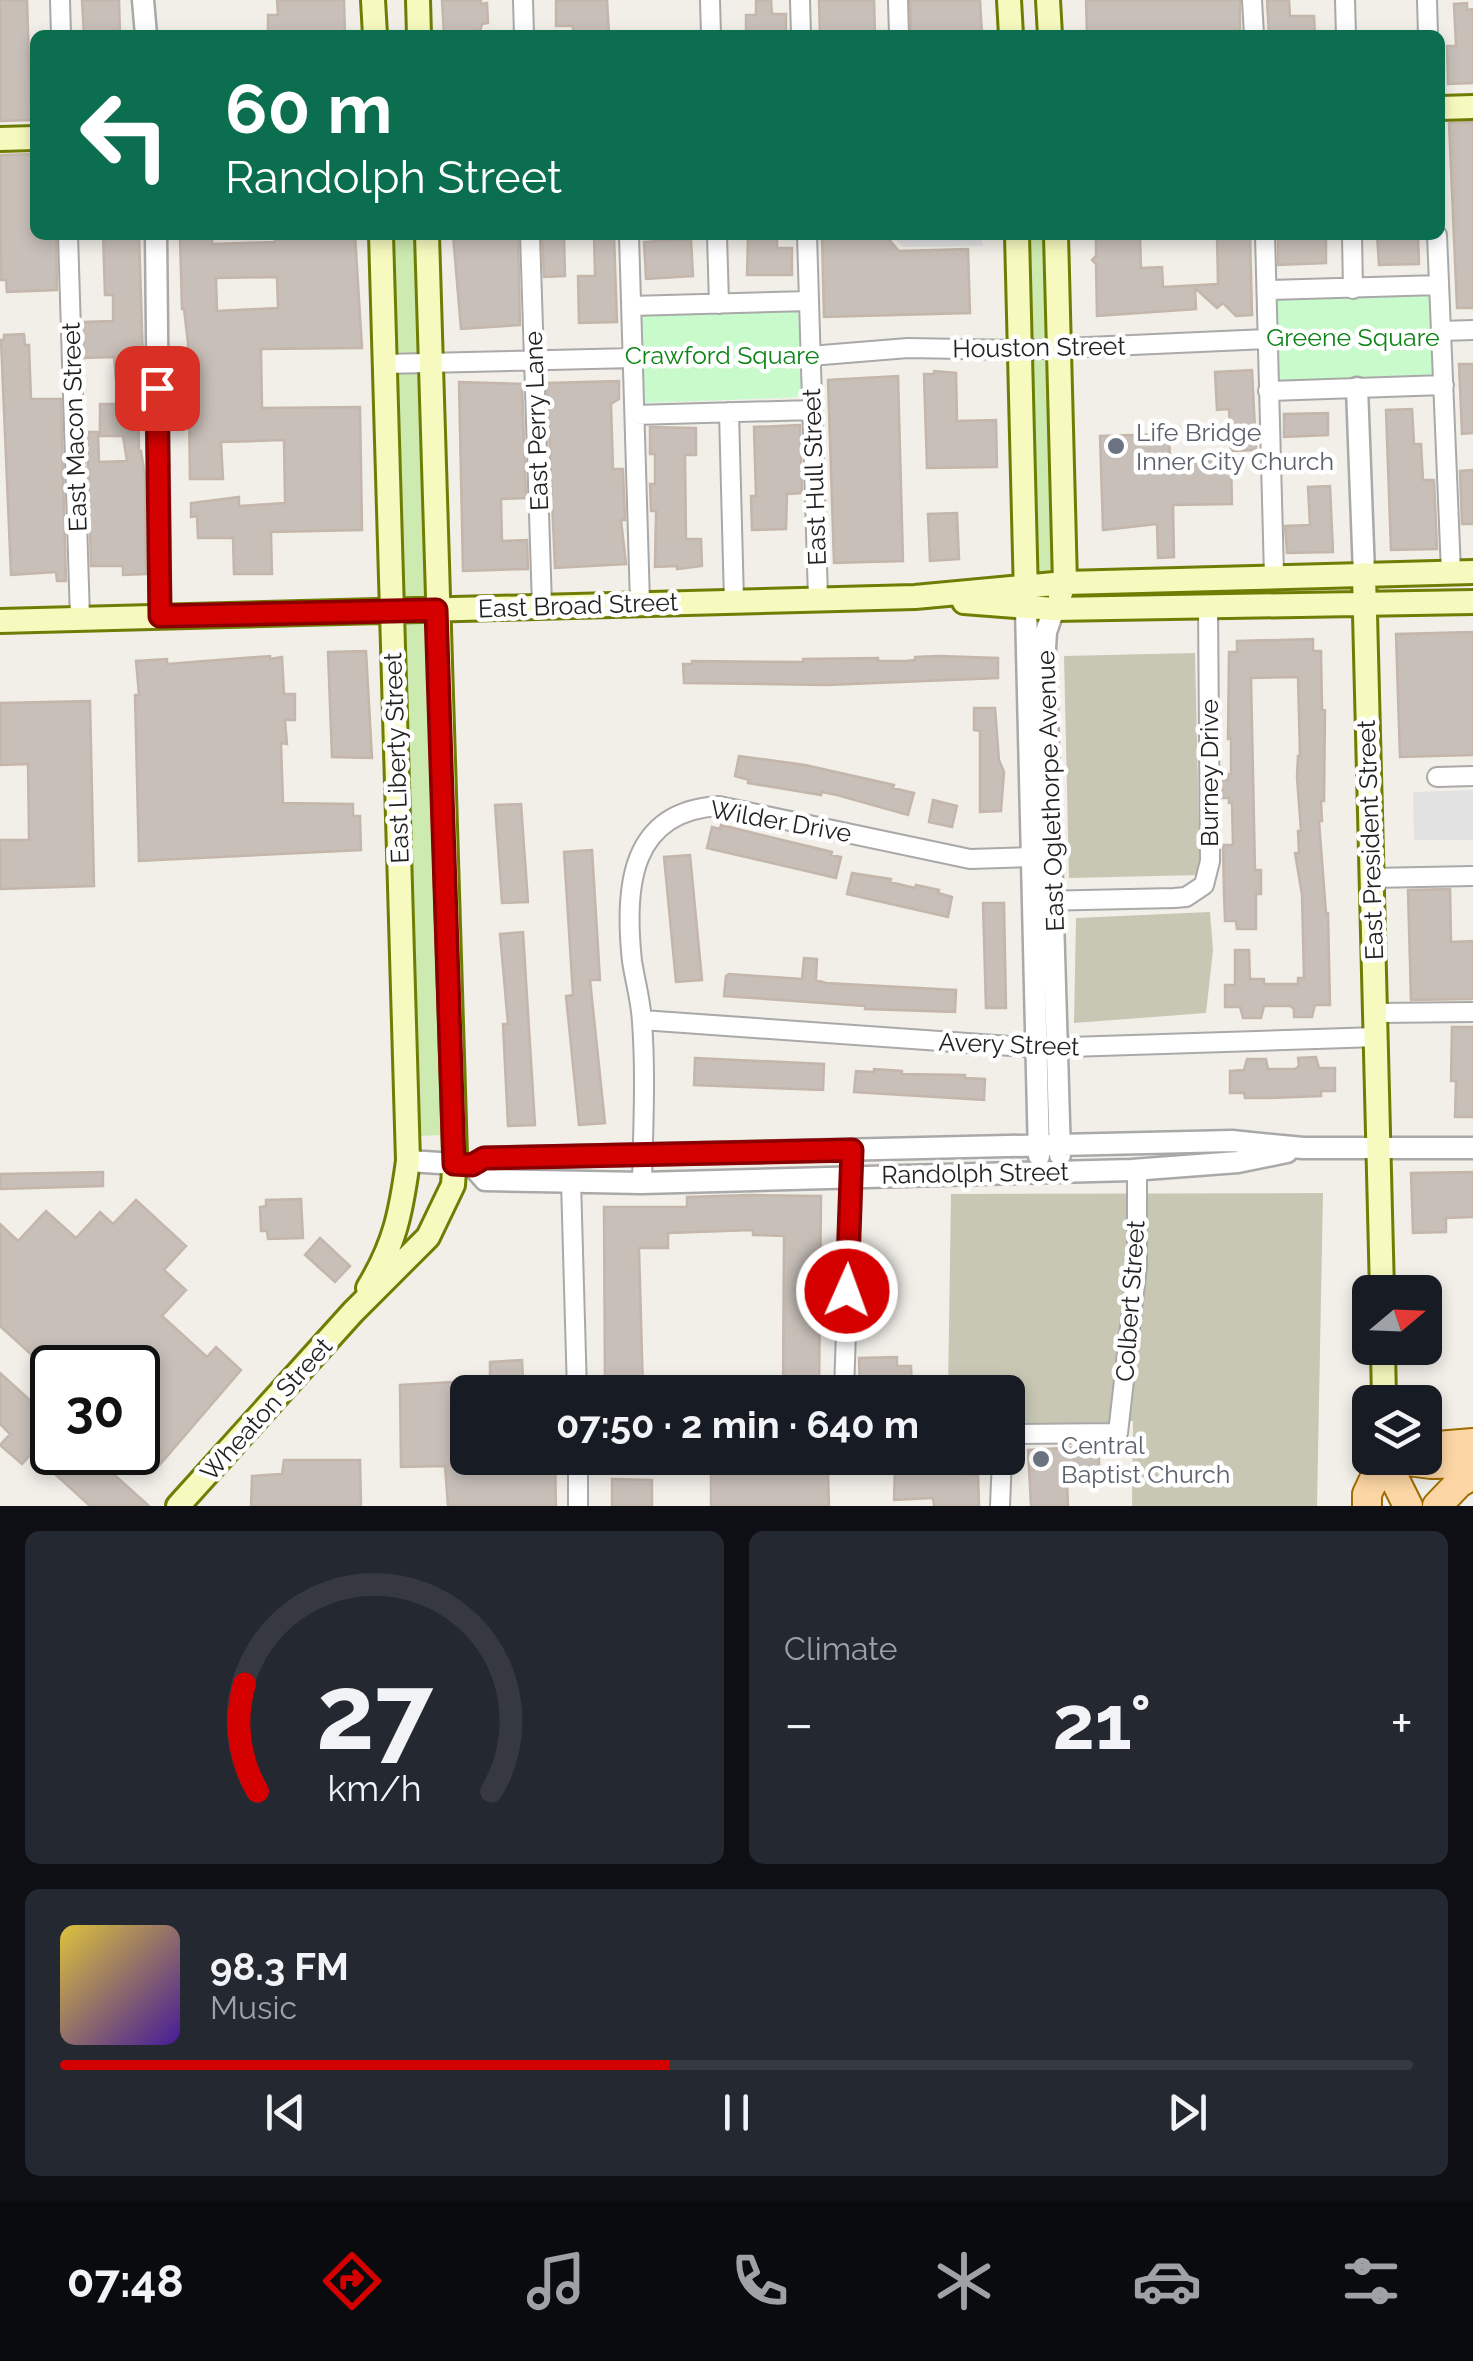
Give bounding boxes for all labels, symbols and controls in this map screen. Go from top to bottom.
text: 60 m [225,67,392,149]
icon: left [60,70,190,200]
text: Randolph Street [225,151,562,204]
street label: East Macon Street [55,321,93,532]
park label: Greene Square [1266,322,1440,352]
street label: Houston Street [952,330,1127,364]
street label: East Perry Lane [518,331,554,511]
park label: Crawford Square [625,340,819,370]
pin [115,346,200,431]
icon: arrive [130,361,185,416]
street label: East Hull Street [796,387,832,566]
place label: Life Bridge Inner City Church [1136,417,1334,476]
marker: Life Bridge Inner City Church [1105,435,1127,457]
street label: East Broad Street [477,586,679,623]
street label: East Oglethorpe Avenue [1030,650,1070,932]
street label: East Liberty Street [377,651,415,864]
street label: Burney Drive [1194,699,1224,847]
street label: East President Street [1351,719,1389,961]
street label: Wilder Drive [708,794,854,848]
street label: Avery Street [938,1027,1081,1061]
street label: Randolph Street [881,1156,1069,1190]
street label: Colbert Street [1109,1219,1151,1383]
position arrow [795,1239,899,1343]
north arrow [1352,1275,1442,1365]
map controls [1352,1275,1442,1475]
street label: Wheaton Street [194,1331,339,1487]
speed limit sign: 30 [30,1345,160,1475]
button: layers [1352,1385,1442,1475]
text: 07:50 · 2 min · 640 m [556,1402,919,1447]
place label: Central Baptist Church [1061,1430,1230,1489]
marker: Central Baptist Church [1030,1448,1052,1470]
text: Climate [784,1630,898,1667]
text: 27 [316,1651,434,1773]
text: 21° [1052,1678,1151,1767]
text: − [784,1691,814,1756]
text: + [1390,1691,1413,1756]
text: km/h [327,1767,422,1809]
text: 98.3 FM [210,1944,349,1989]
text: Music [210,1989,297,2026]
icon: previous [258,2085,313,2140]
icon: pause [709,2085,764,2140]
icon: next [1160,2085,1215,2140]
icon: directions [317,2246,387,2316]
icon: music [521,2246,591,2316]
icon: phone [725,2246,795,2316]
icon: climate [929,2246,999,2316]
icon: car [1132,2246,1202,2316]
icon: filters [1336,2246,1406,2316]
text: 07:48 [67,2255,184,2308]

